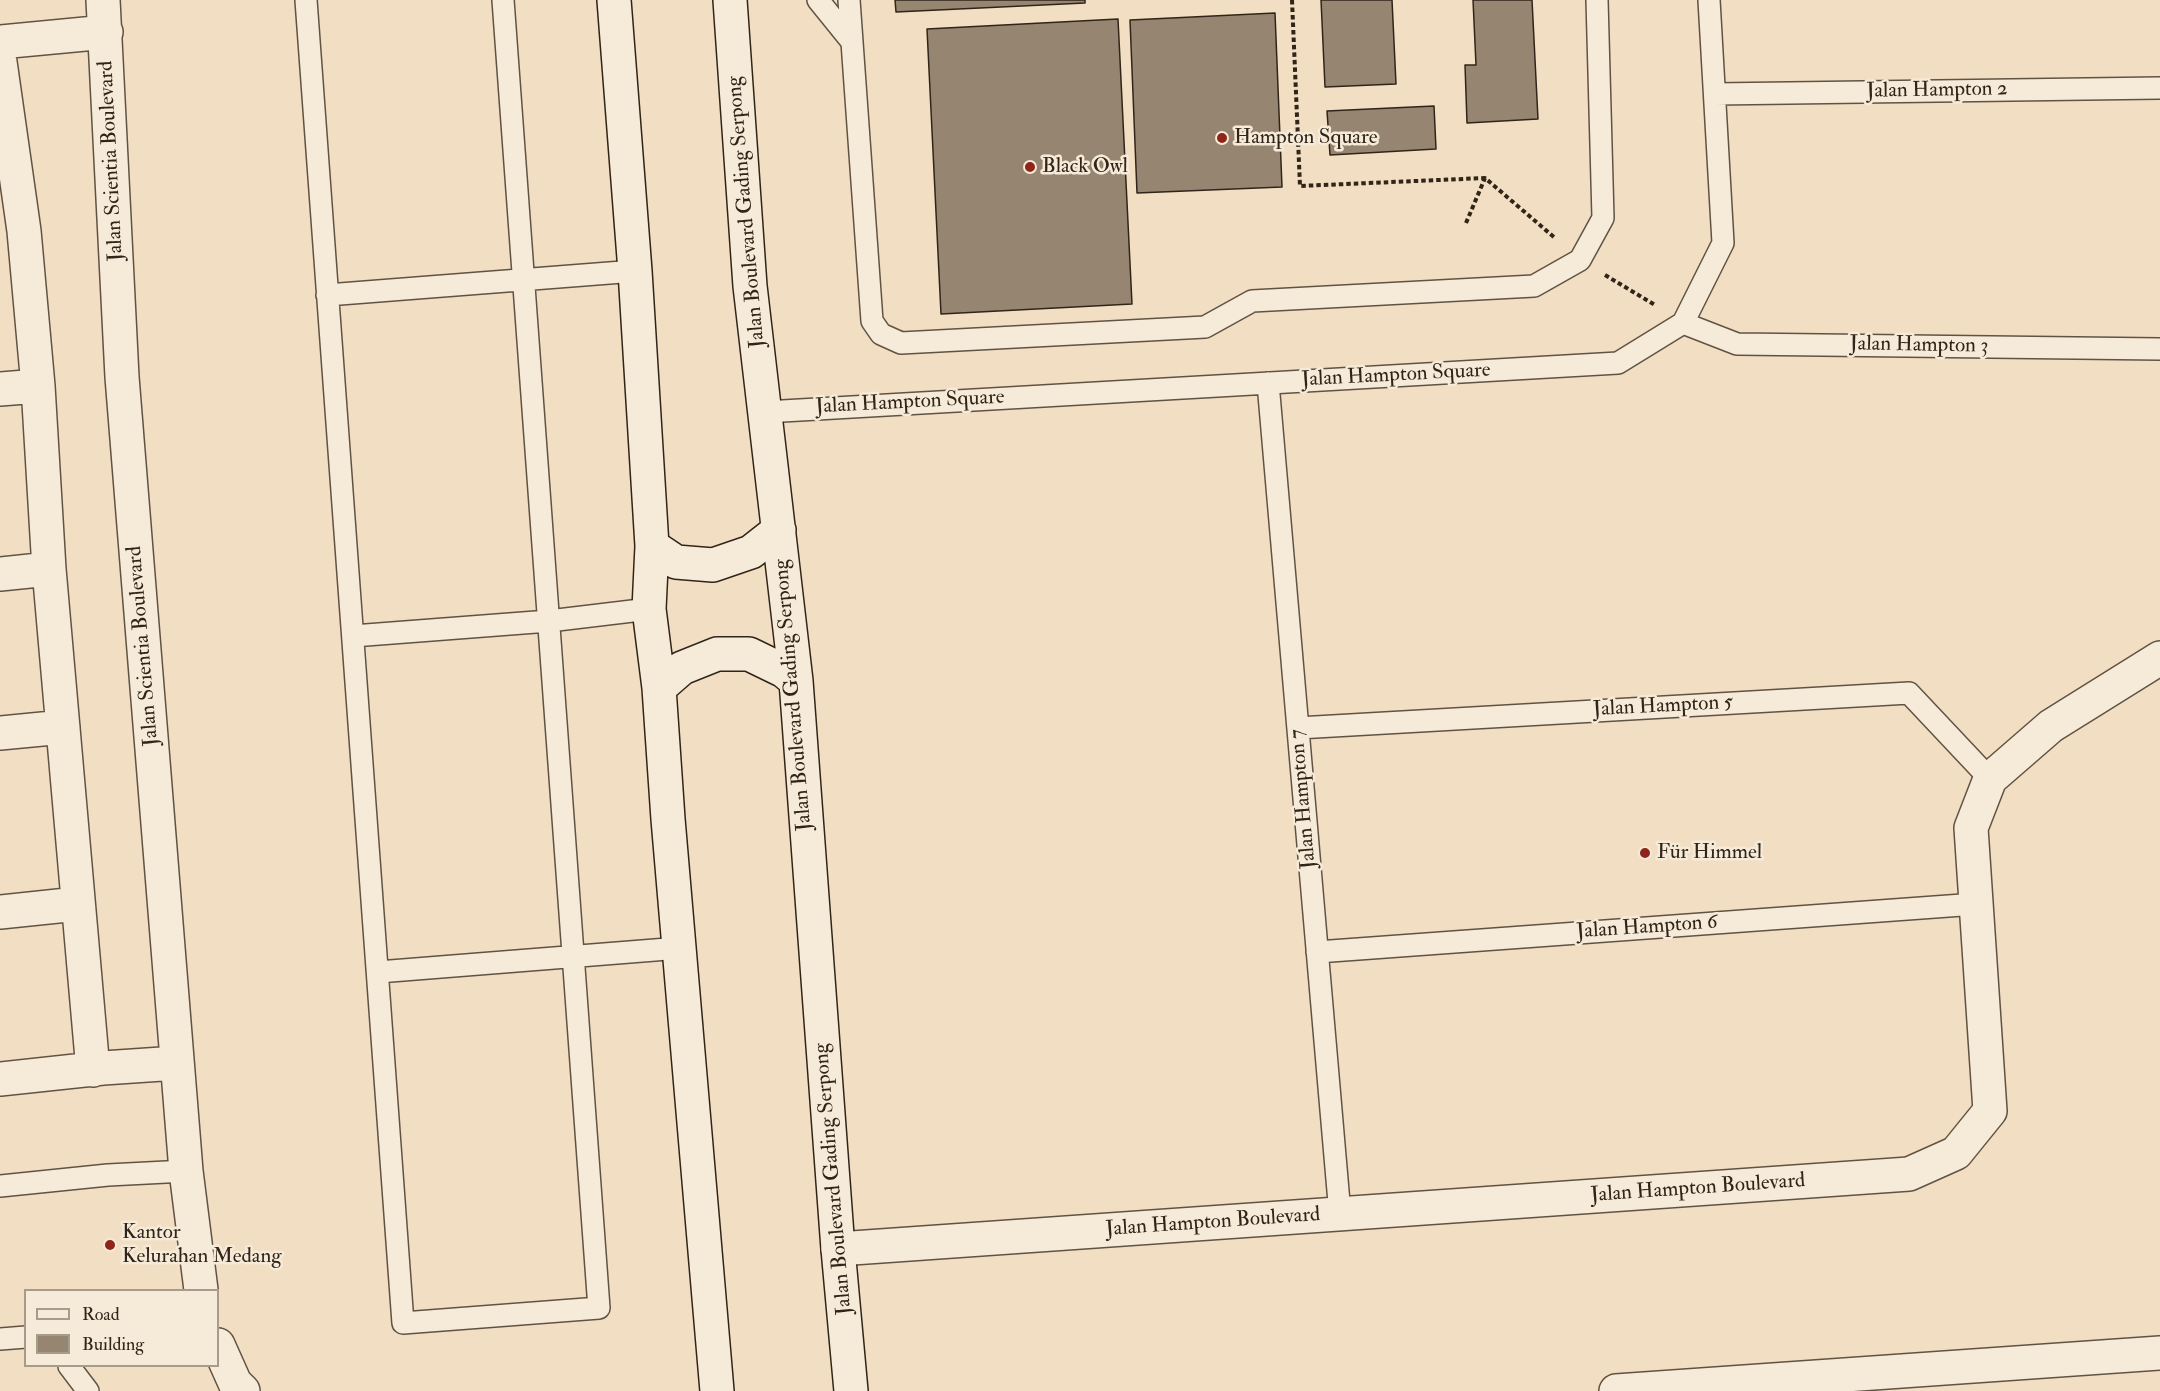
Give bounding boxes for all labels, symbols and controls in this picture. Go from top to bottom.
street label: Jalan Scientia Boulevard [94,60,130,262]
street label: Jalan Boulevard Gading Serpong [723,75,771,349]
street label: Jalan Hampton 2 [1866,77,2008,105]
place label: Hampton Square [1234,125,1377,151]
marker: Hampton Square [1215,131,1229,145]
place label: Black Owl [1042,154,1128,180]
marker: Black Owl [1023,160,1037,174]
street label: Jalan Hampton 3 [1849,332,1989,360]
street label: Jalan Hampton Square [1301,358,1491,394]
street label: Jalan Hampton Square [815,385,1005,421]
street label: Jalan Scientia Boulevard [123,545,165,747]
street label: Jalan Boulevard Gading Serpong [770,558,818,832]
street label: Jalan Hampton 5 [1592,691,1734,723]
street label: Jalan Hampton 7 [1285,728,1323,870]
place label: Für Himmel [1657,840,1762,866]
marker: Für Himmel [1638,846,1652,860]
street label: Jalan Hampton 6 [1576,911,1718,945]
street label: Jalan Boulevard Gading Serpong [810,1042,858,1316]
street label: Jalan Hampton Boulevard [1590,1169,1806,1209]
street label: Jalan Hampton Boulevard [1105,1203,1321,1243]
place label: Kantor Kelurahan Medang [122,1220,282,1270]
marker: Kantor Kelurahan Medang [103,1238,117,1252]
legend [24,1289,219,1367]
text: Road [82,1303,120,1326]
text: Building [82,1333,144,1356]

